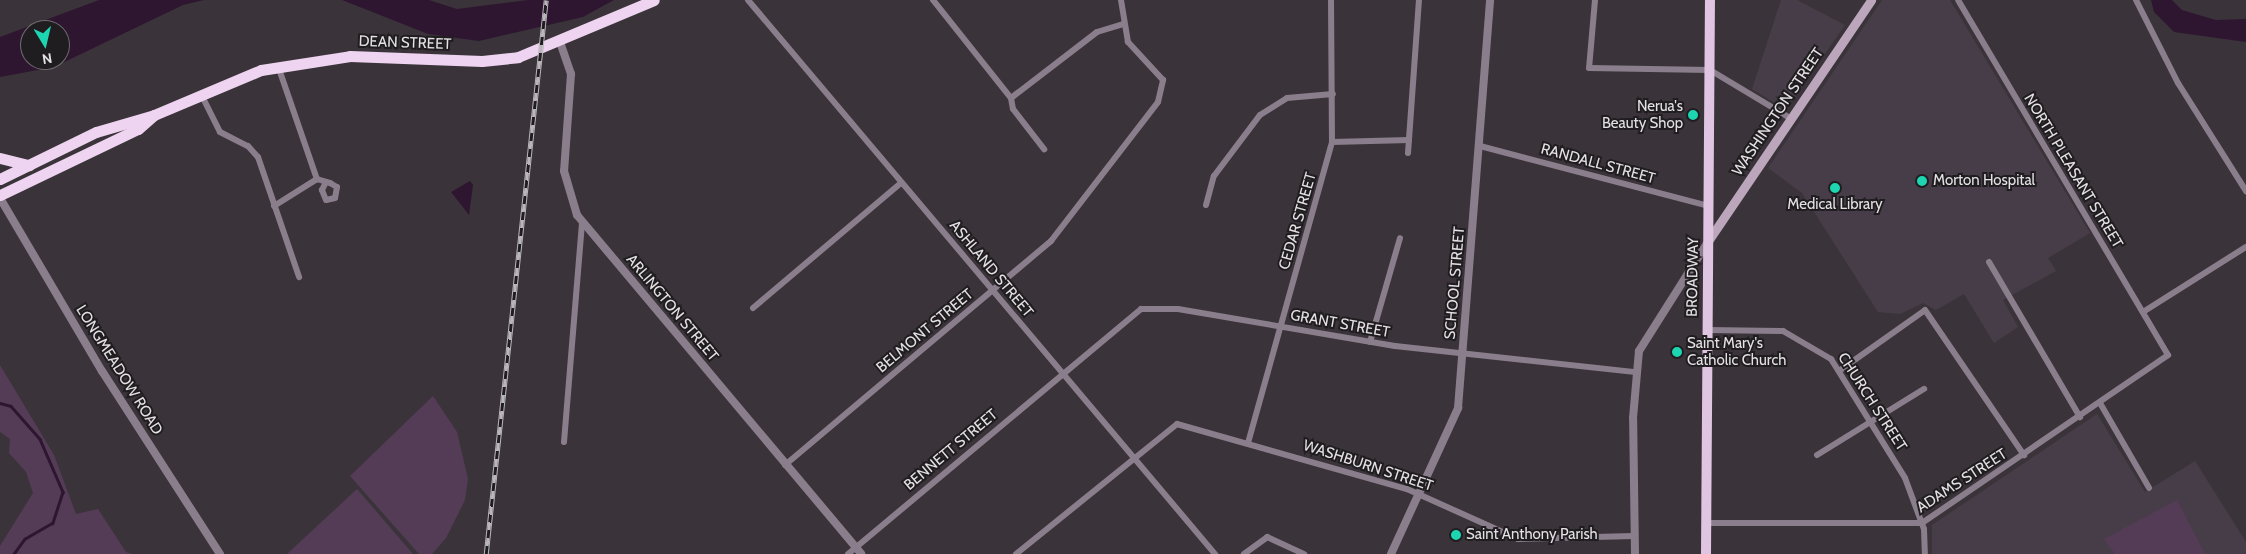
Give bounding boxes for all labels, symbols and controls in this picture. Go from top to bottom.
north arrow [20,20,70,70]
street label: DEAN STREET [358,32,452,54]
street label: WASHINGTON STREET [1729,45,1827,179]
text: N [41,49,53,68]
street label: NORTH PLEASANT STREET [2020,91,2126,251]
place label: Nerua's Beauty Shop [1602,97,1683,132]
marker: Nerua's Beauty Shop [1687,109,1699,121]
street label: RANDALL STREET [1539,140,1657,188]
street label: CEDAR STREET [1276,170,1320,272]
place label: Morton Hospital [1933,172,2035,190]
marker: Morton Hospital [1915,174,1929,188]
marker: Medical Library [1829,182,1841,194]
place label: Medical Library [1787,196,1883,214]
street label: ASHLAND STREET [945,217,1037,321]
street label: SCHOOL STREET [1441,226,1469,340]
street label: BROADWAY [1683,237,1703,317]
street label: ARLINGTON STREET [622,251,722,365]
street label: BELMONT STREET [873,285,977,377]
street label: LONGMEADOW ROAD [72,302,166,438]
street label: GRANT STREET [1289,306,1391,342]
place label: Saint Mary's Catholic Church [1687,334,1786,369]
marker: Saint Mary's Catholic Church [1671,346,1683,358]
street label: CHURCH STREET [1834,350,1910,454]
street label: BENNETT STREET [901,406,1001,494]
street label: WASHBURN STREET [1301,437,1435,495]
street label: ADAMS STREET [1914,445,2010,517]
place label: Saint Anthony Parish [1466,526,1598,544]
marker: Saint Anthony Parish [1450,529,1462,541]

